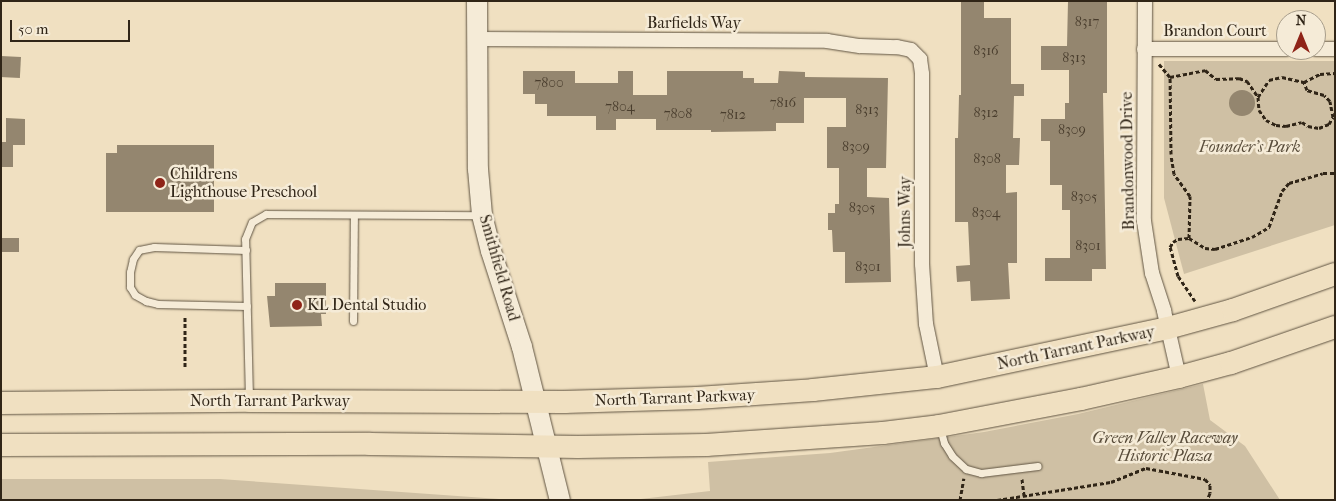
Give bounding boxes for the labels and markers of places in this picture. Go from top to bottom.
place label: Childrens Lighthouse Preschool [170,164,317,202]
marker: Childrens Lighthouse Preschool [154,177,166,189]
place label: KL Dental Studio [307,295,426,315]
marker: KL Dental Studio [291,299,303,311]

